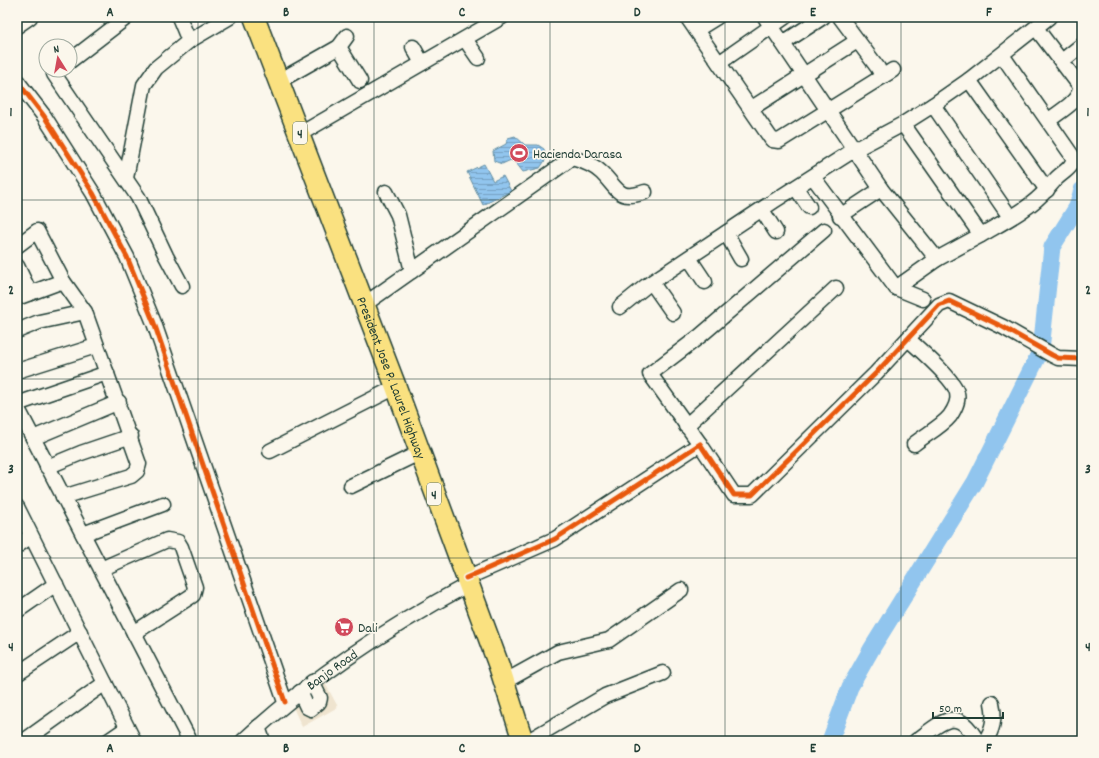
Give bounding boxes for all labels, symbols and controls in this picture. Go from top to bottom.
text: A [106,4,114,23]
text: B [283,4,289,23]
text: C [459,4,466,23]
text: D [634,4,641,23]
text: E [810,4,817,23]
text: F [986,4,992,23]
north arrow [38,38,78,78]
text: N [52,42,61,59]
text: 1 [10,104,13,123]
text: 1 [1087,104,1090,123]
road number: 4 [293,122,307,144]
sports icon: Hacienda Darasa [508,142,530,164]
place label: Hacienda Darasa [533,145,622,165]
text: 2 [8,282,14,301]
text: 2 [1085,282,1091,301]
street label: President Jose P. Laurel Highway [350,294,430,463]
text: 3 [8,461,14,480]
text: 3 [1085,461,1091,480]
road number: 4 [427,483,441,505]
supermarket icon: Dali [333,616,355,638]
place label: Dali [358,619,378,639]
text: 4 [8,639,14,658]
text: 4 [1085,639,1091,658]
street label: Banjo Road [303,646,362,696]
scale bar [933,694,1003,720]
text: 50 m [939,701,962,718]
text: A [106,740,114,758]
text: B [283,740,289,758]
text: C [459,740,466,758]
text: D [634,740,641,758]
text: E [810,740,817,758]
text: F [986,740,992,758]

